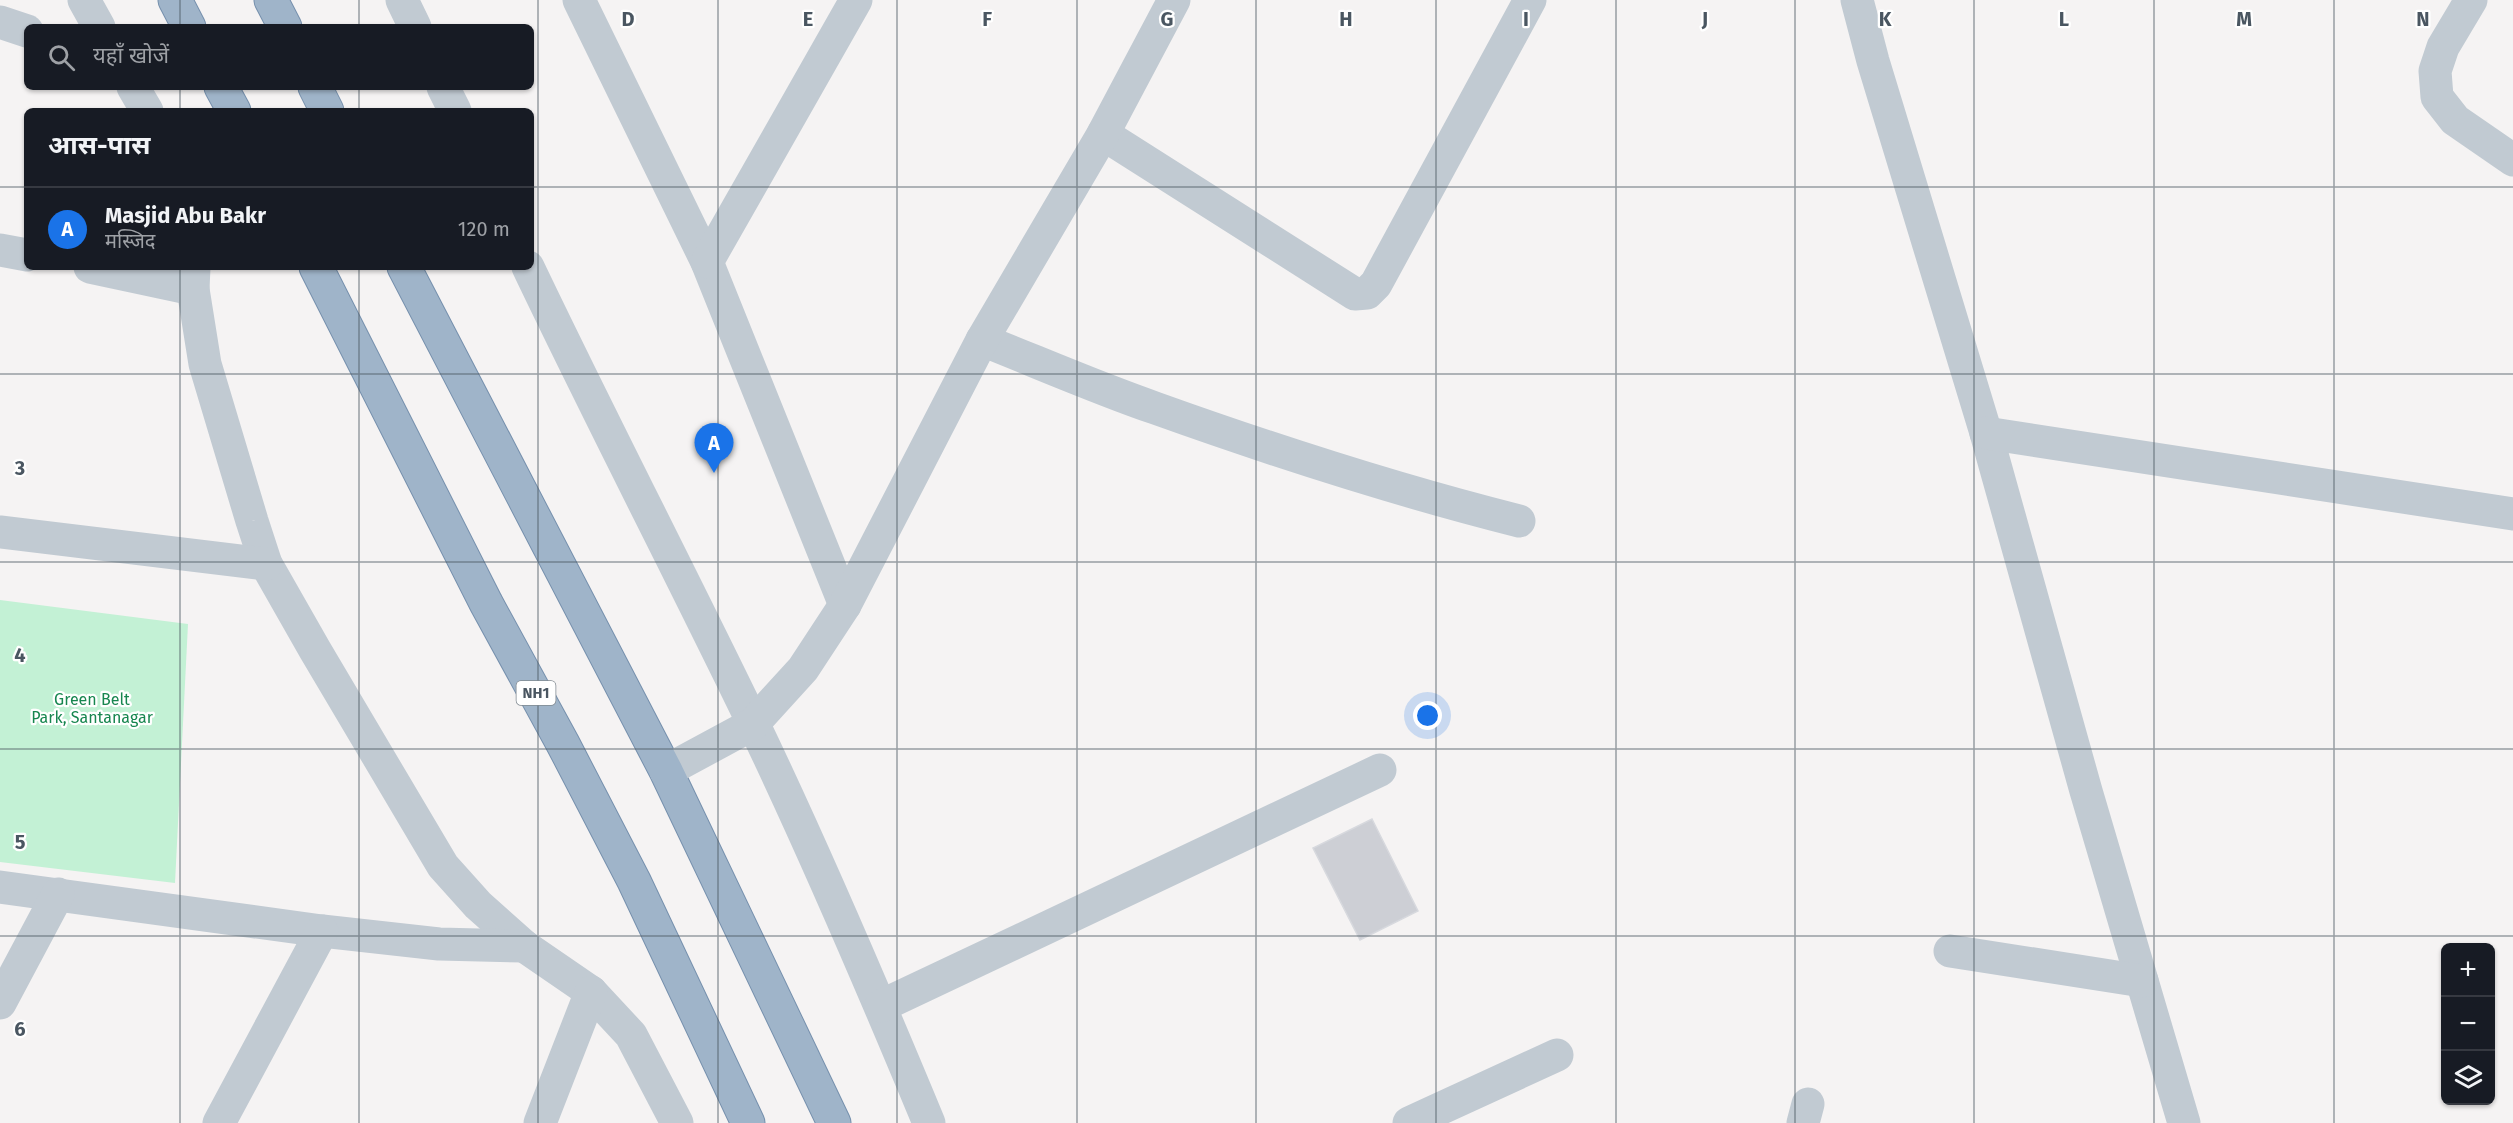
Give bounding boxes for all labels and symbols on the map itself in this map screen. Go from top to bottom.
text: D [621,7,635,31]
text: E [803,7,813,31]
text: F [982,7,992,31]
text: G [1161,7,1173,31]
text: H [1339,7,1353,31]
text: I [1523,7,1529,31]
text: J [1701,7,1708,31]
text: K [1879,7,1892,31]
text: L [2059,7,2069,31]
text: M [2236,7,2252,31]
text: N [2416,7,2430,31]
pin: A [694,424,734,473]
text: 3 [14,456,25,480]
text: 4 [14,643,26,667]
road number: NH1 [516,681,556,705]
park label: Green Belt Park, Santanagar [31,690,154,727]
your location [1413,701,1442,730]
text: 5 [15,830,26,854]
text: 6 [14,1017,26,1041]

